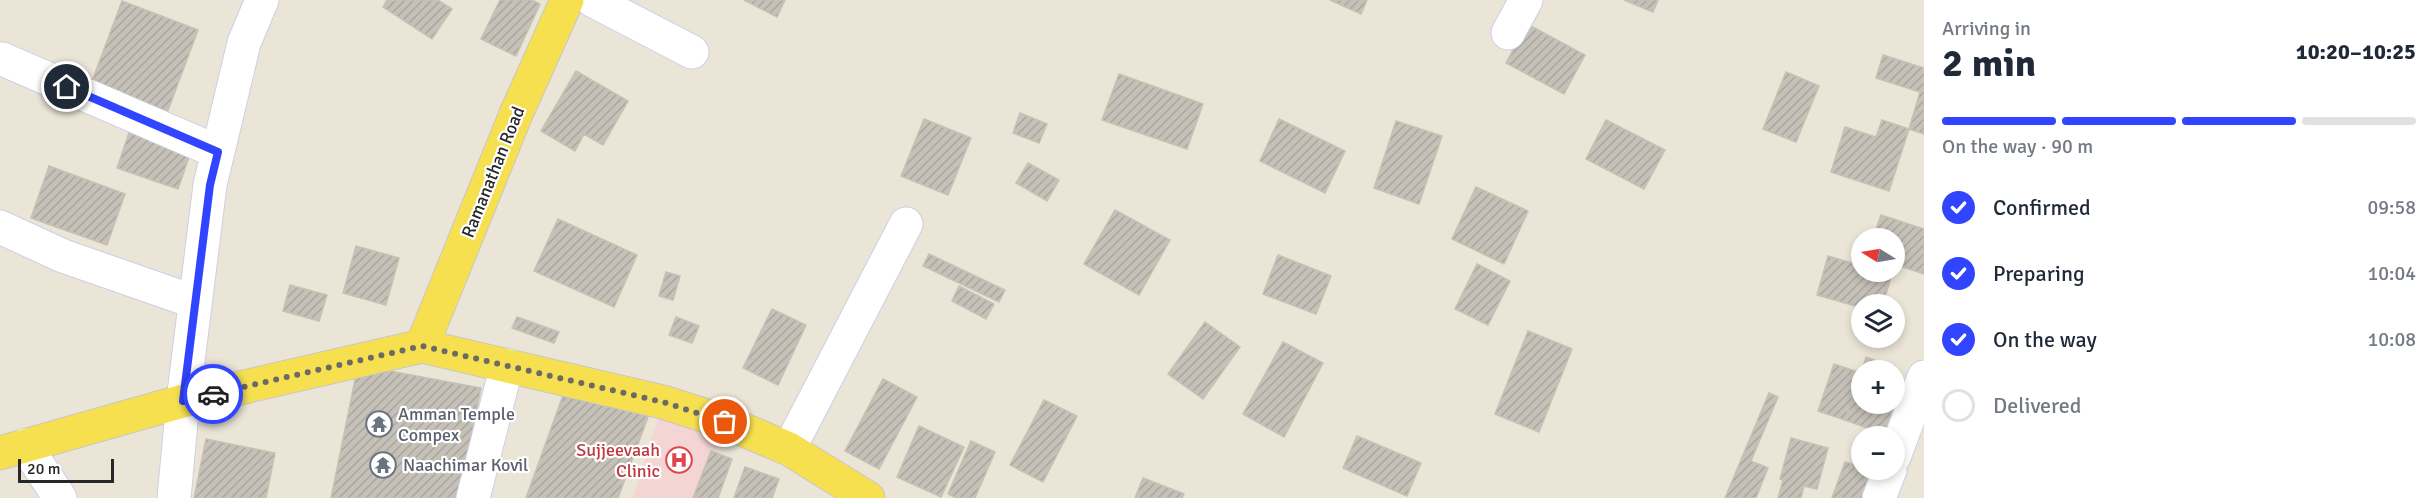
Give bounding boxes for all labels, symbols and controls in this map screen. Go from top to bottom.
text: Arriving in [1942,16,2031,41]
text: 10:20–10:25 [2296,38,2416,65]
text: 2 min [1942,39,2036,87]
pin [41,61,92,112]
icon: home [50,70,83,103]
street label: Ramanathan Road [457,103,529,241]
text: On the way · 90 m [1942,134,2093,159]
icon: check [1942,191,1975,224]
text: Confirmed [1993,194,2091,221]
text: 09:58 [2367,195,2416,220]
north arrow [1851,228,1905,282]
map controls [1851,228,1905,480]
icon: check [1942,257,1975,290]
text: Preparing [1993,260,2085,287]
text: 10:04 [2367,261,2416,286]
button: layers [1851,294,1905,348]
icon: check [1942,323,1975,356]
text: On the way [1993,326,2097,353]
text: 10:08 [2367,327,2416,352]
button: + [1851,360,1905,414]
courier [183,364,243,424]
icon: car [197,378,230,411]
text: Delivered [1993,392,2081,419]
pin [699,396,750,447]
place label: Amman Temple Compex [398,403,515,446]
icon: bag [708,405,741,438]
temple icon: Amman Temple Compex [364,409,394,439]
button: − [1851,426,1905,480]
place label: Sujjeevaah Clinic [576,439,660,482]
hospital icon: Sujjeevaah Clinic [664,445,694,475]
temple icon: Naachimar Kovil [368,450,398,480]
place label: Naachimar Kovil [403,454,528,476]
scale bar [18,456,114,484]
text: 20 m [27,459,61,479]

